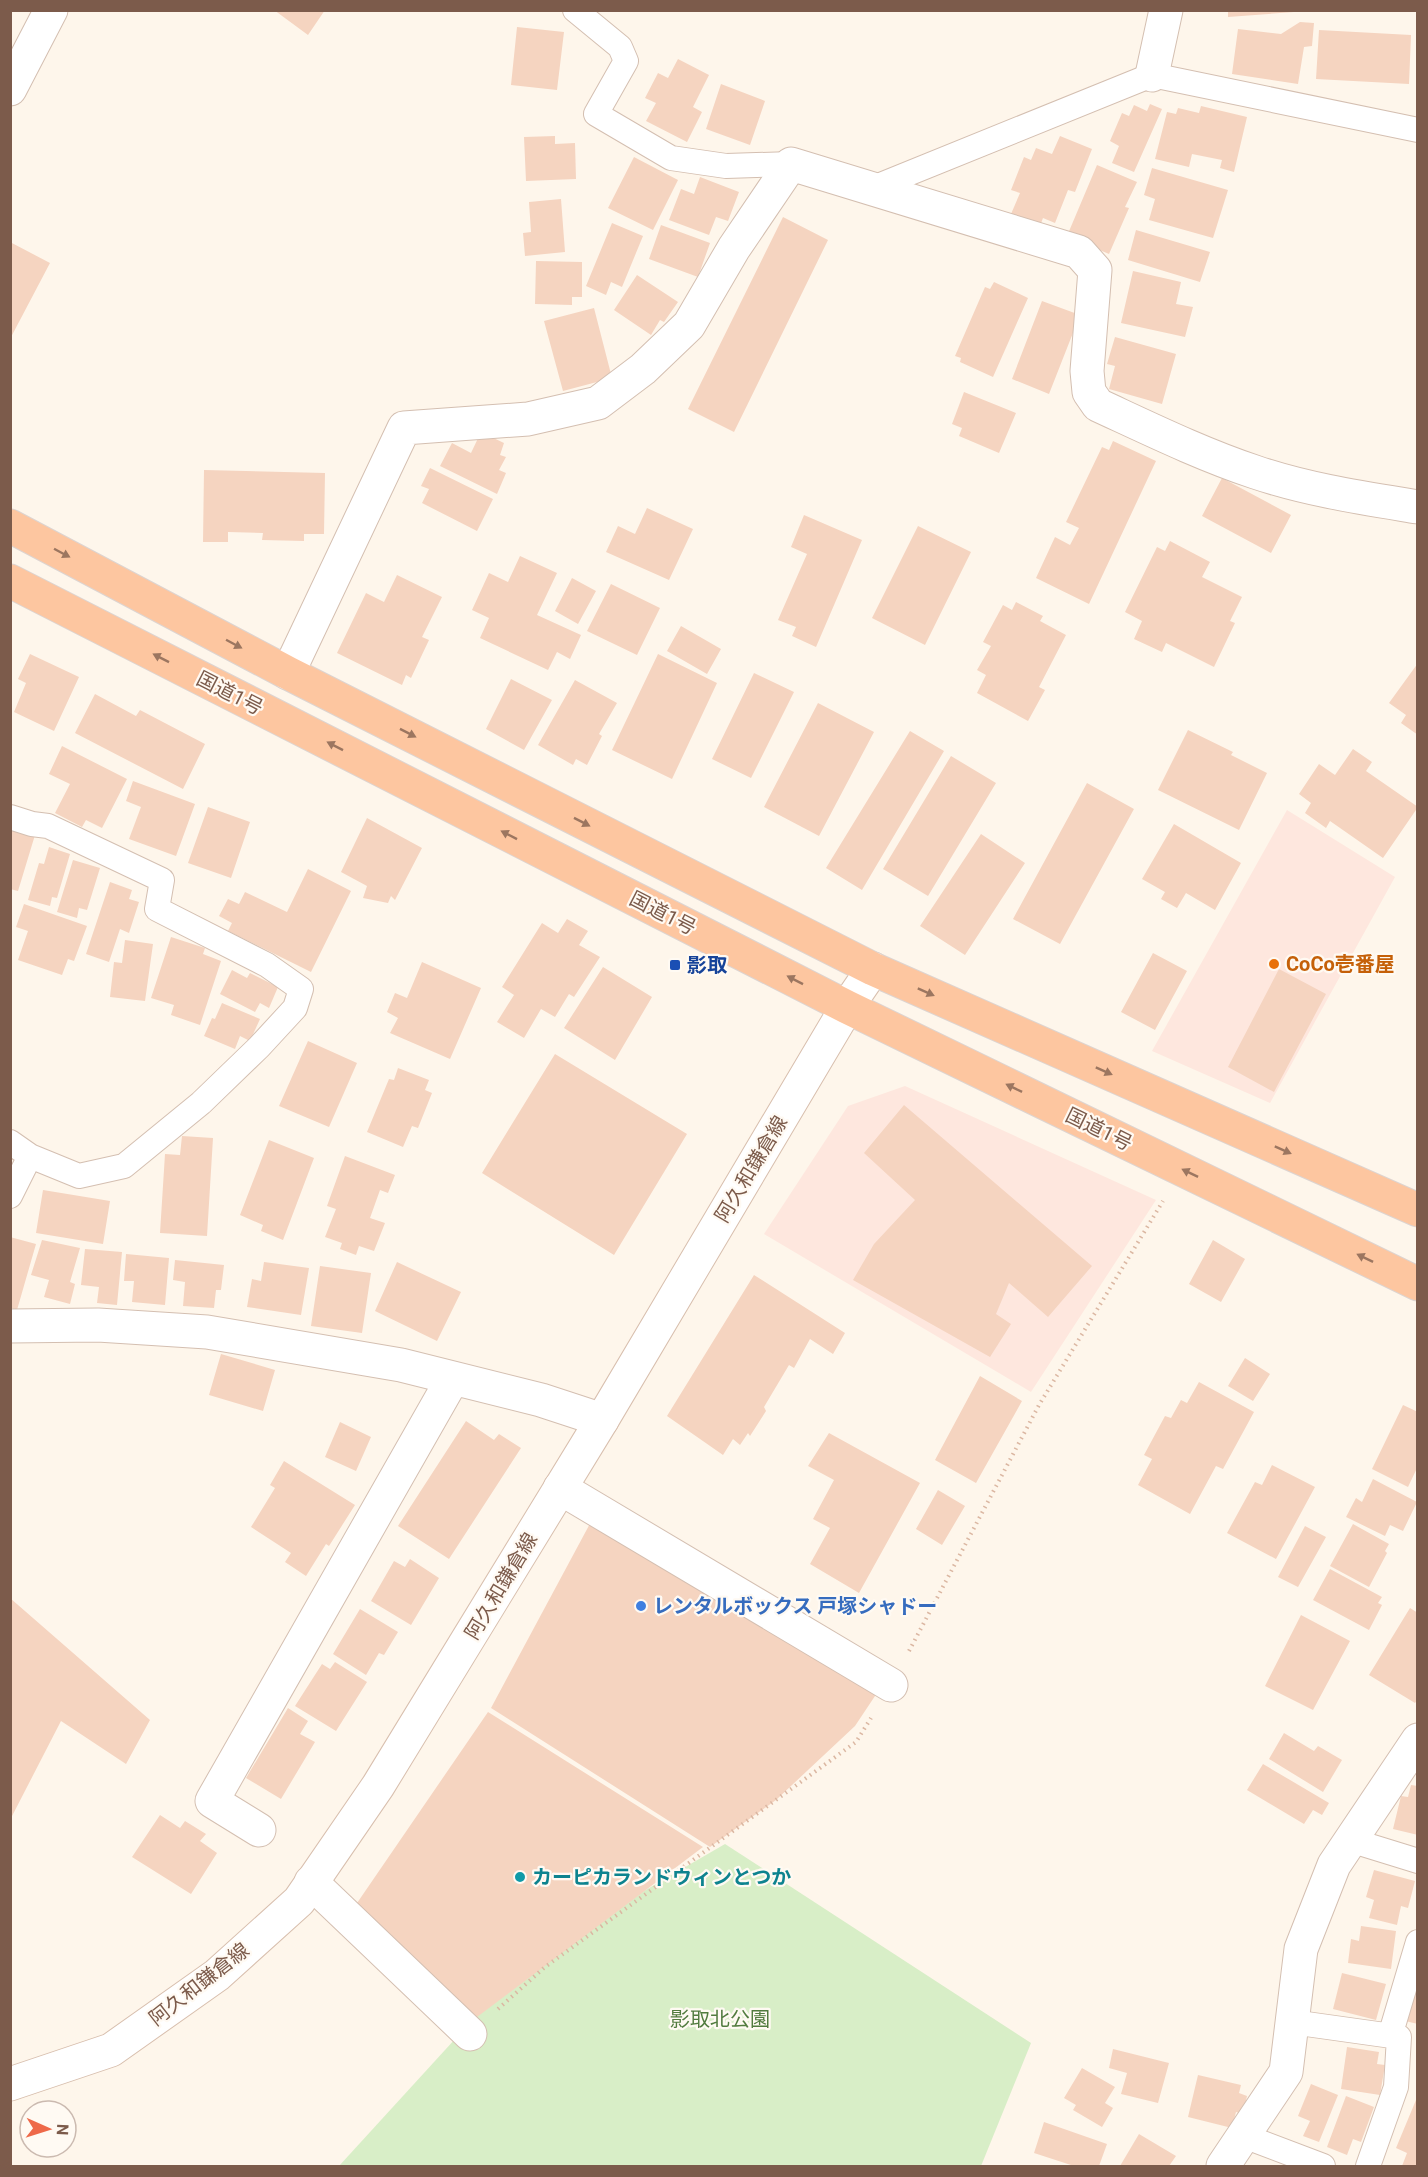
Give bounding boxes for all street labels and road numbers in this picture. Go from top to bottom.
street label: 国道1号 [193,666,267,720]
street label: 国道1号 [626,886,700,940]
street label: 国道1号 [1062,1103,1136,1155]
street label: 阿久和鎌倉線 [710,1111,792,1227]
street label: 阿久和鎌倉線 [460,1528,542,1644]
street label: 阿久和鎌倉線 [144,1938,254,2030]

